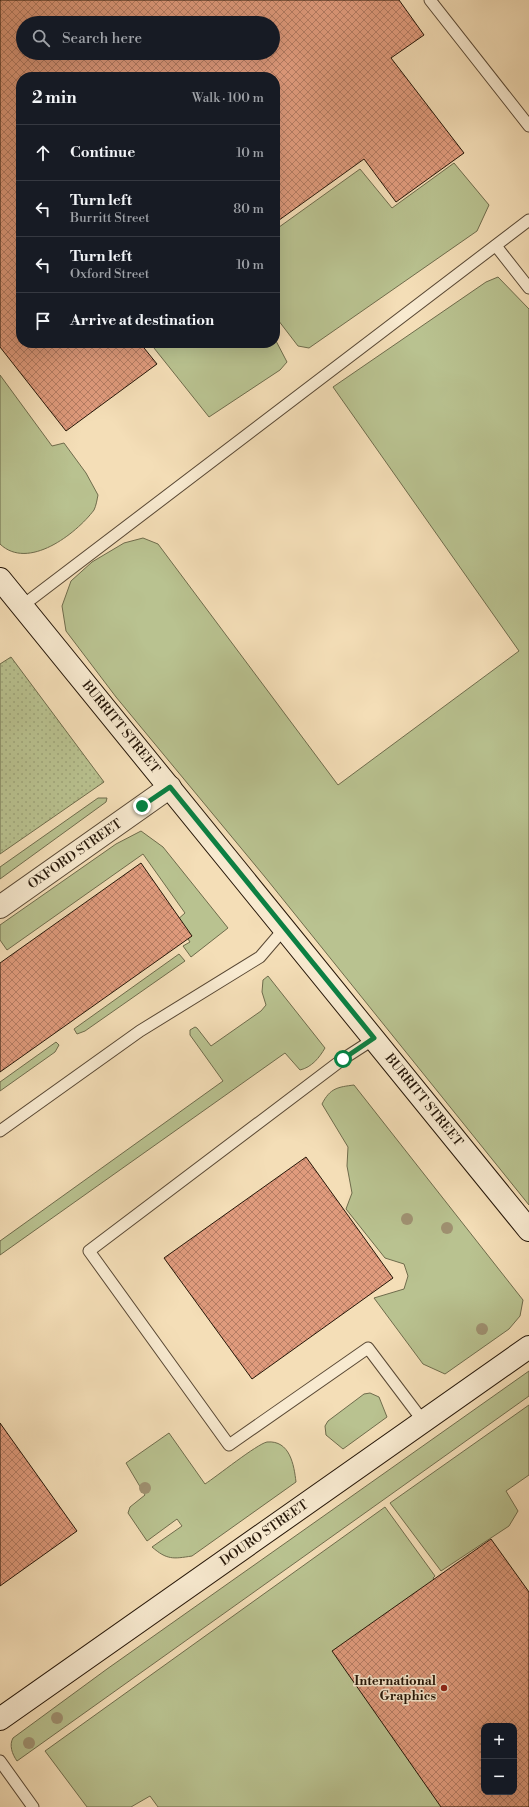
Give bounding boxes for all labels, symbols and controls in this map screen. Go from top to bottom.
search box [16,16,280,60]
icon: search [30,27,52,49]
text: Search here [62,29,142,48]
text: 2 min [32,87,77,109]
text: Walk · 100 m [192,90,264,106]
icon: ahead [32,142,54,164]
text: Continue [70,143,135,162]
text: 10 m [236,145,264,161]
text: Turn left [70,191,132,210]
icon: left [32,198,54,220]
text: 80 m [233,201,264,217]
text: Burritt Street [70,210,150,226]
text: Turn left [70,247,132,266]
icon: left [32,254,54,276]
text: 10 m [236,257,264,273]
text: Oxford Street [70,266,149,282]
icon: arrive [32,310,54,332]
text: Arrive at destination [70,311,214,330]
street label: BURRITT STREET [78,677,163,777]
route end [133,797,151,815]
street label: OXFORD STREET [25,816,125,892]
route start [334,1050,352,1068]
street label: BURRITT STREET [381,1050,466,1150]
street label: DOURO STREET [217,1497,311,1569]
place label: International Graphics [354,1673,437,1704]
marker: International Graphics [439,1683,449,1693]
map controls [481,1723,517,1795]
button: + [481,1723,517,1759]
button: − [481,1759,517,1795]

